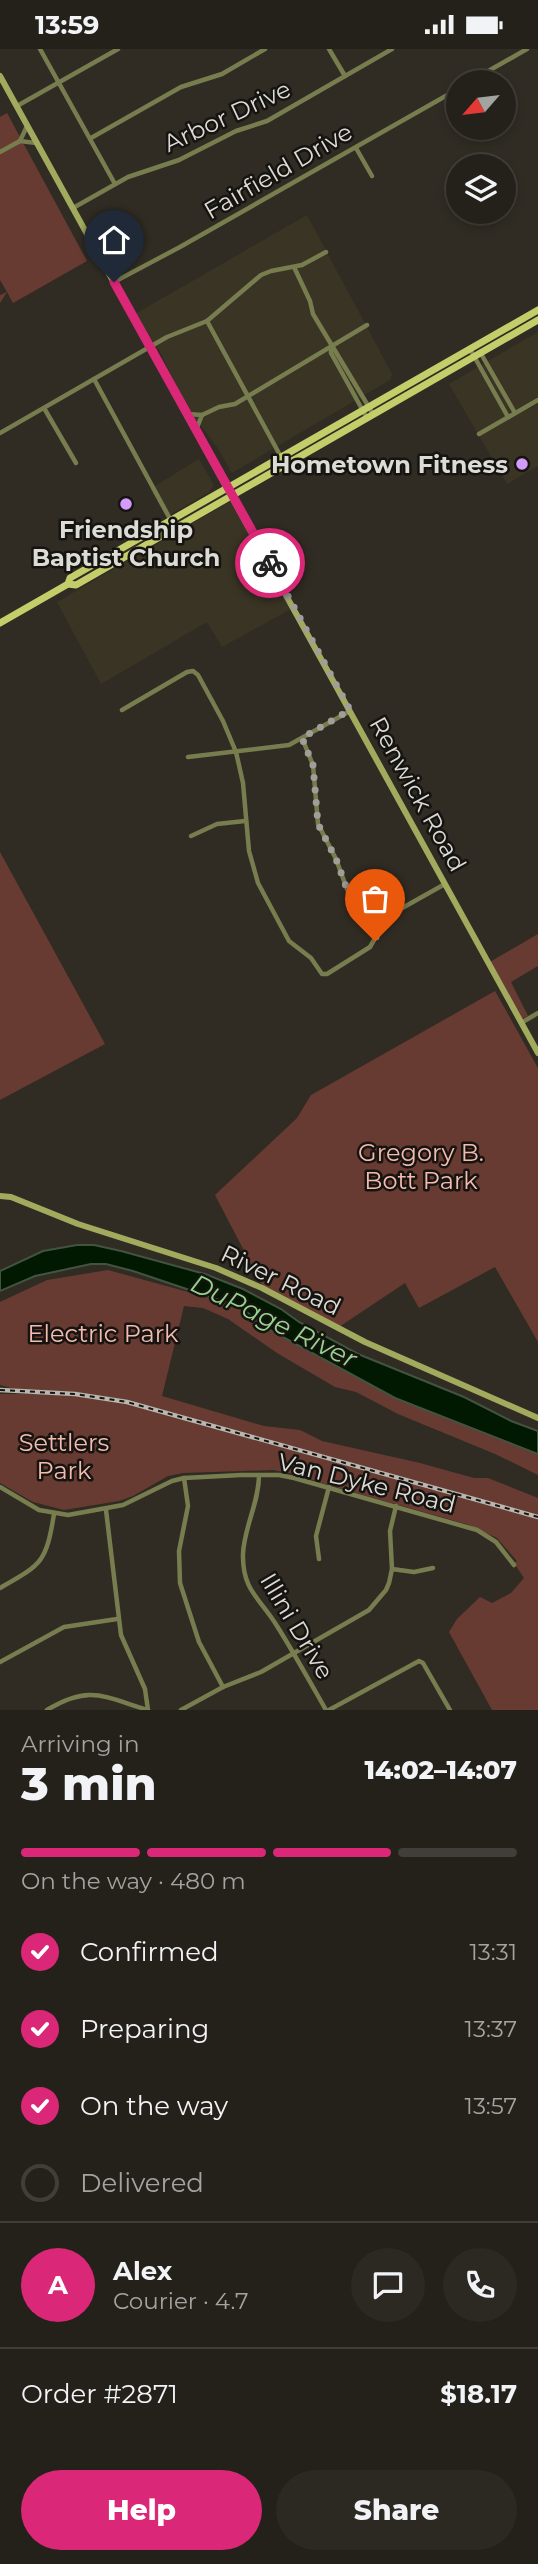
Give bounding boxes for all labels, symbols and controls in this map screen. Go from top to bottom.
text: 13:59 [35,9,99,41]
north arrow [446,70,516,140]
map controls [446,70,516,224]
street label: Arbor Drive [159,74,295,158]
street label: Fairfield Drive [199,117,357,225]
button: layers [446,154,516,224]
pin [84,210,144,282]
icon: home [95,221,133,259]
place label: Hometown Fitness [271,450,508,479]
marker: Hometown Fitness [514,456,530,472]
marker: Friendship Baptist Church [118,496,134,512]
place label: Friendship Baptist Church [32,515,220,572]
courier [235,528,305,598]
icon: bike [251,544,289,582]
street label: Renwick Road [364,712,472,876]
pin [345,869,405,941]
icon: bag [356,880,394,918]
park label: Gregory B. Bott Park [358,1138,484,1195]
street label: River Road [216,1239,346,1321]
water label: DuPage River [186,1267,363,1375]
park label: Electric Park [28,1319,179,1348]
park label: Settlers Park [19,1428,109,1485]
street label: Van Dyke Road [275,1447,459,1519]
street label: Illini Drive [254,1568,340,1684]
text: Arriving in [21,1730,140,1758]
text: 14:02–14:07 [365,1754,517,1786]
text: 3 min [21,1755,157,1812]
text: On the way · 480 m [21,1867,246,1895]
icon: check [21,1933,59,1971]
text: Confirmed [80,1936,219,1968]
text: 13:31 [470,1938,517,1966]
icon: check [21,2010,59,2048]
text: Preparing [80,2013,209,2045]
text: 13:37 [465,2015,517,2043]
icon: check [21,2087,59,2125]
text: On the way [80,2090,228,2122]
text: 13:57 [465,2092,517,2120]
text: Delivered [80,2167,204,2199]
button: chat [351,2248,425,2322]
button: phone [443,2248,517,2322]
text: Alex [113,2255,172,2287]
text: A [48,2269,68,2301]
text: Courier · 4.7 [113,2287,249,2315]
text: Order #2871 [21,2378,178,2410]
text: $18.17 [440,2378,517,2410]
button: Help [21,2470,262,2550]
button: Share [276,2470,517,2550]

